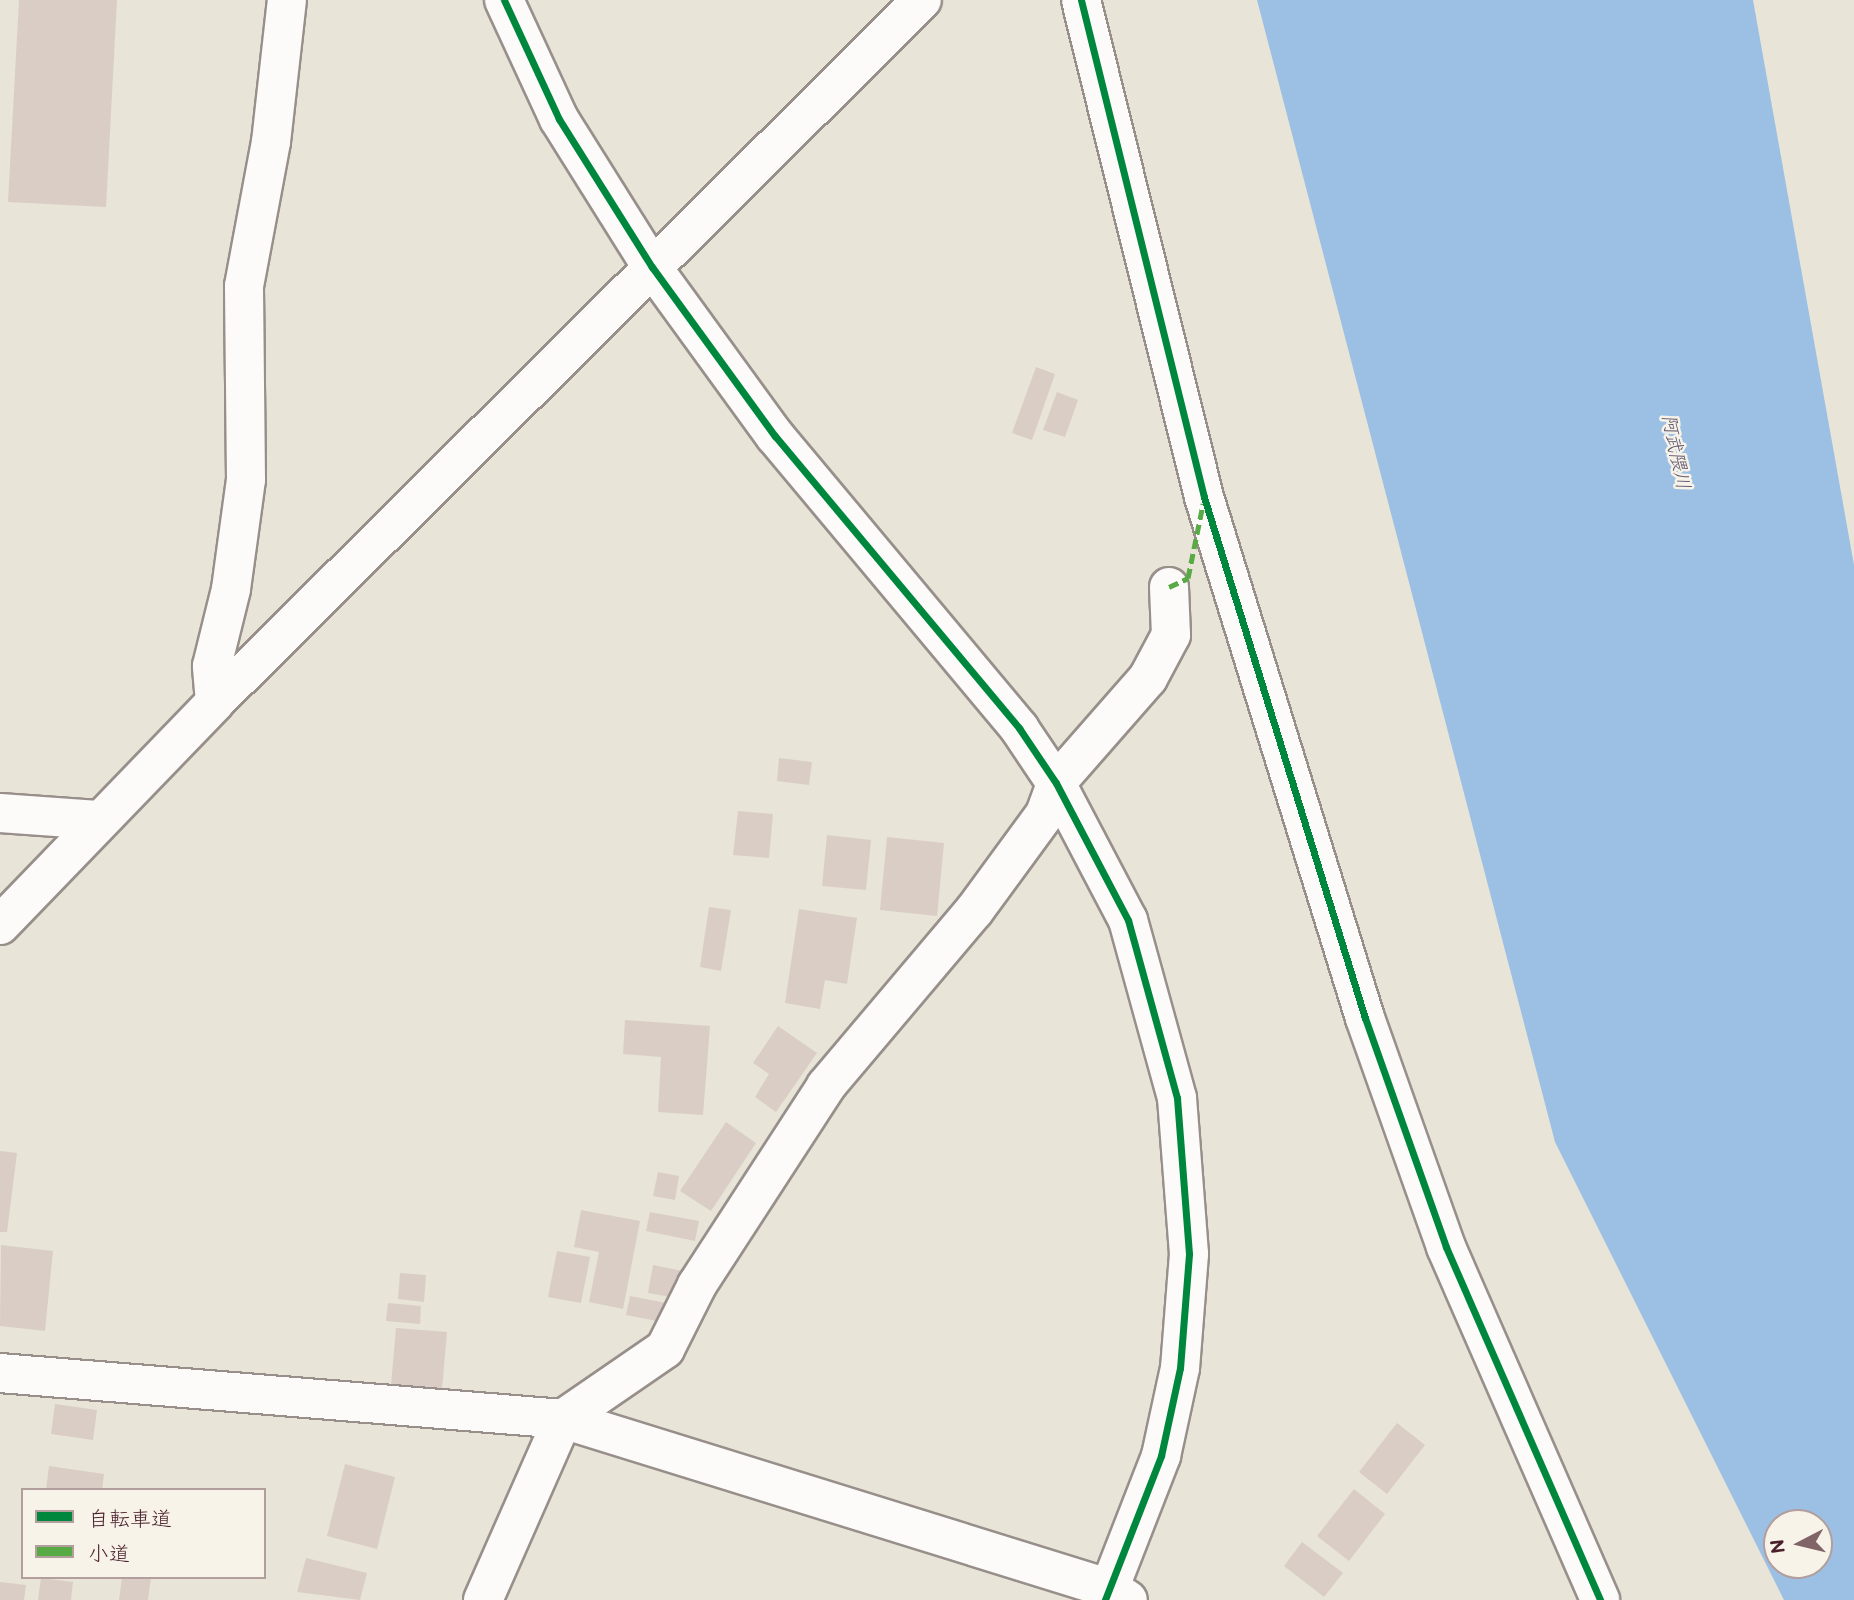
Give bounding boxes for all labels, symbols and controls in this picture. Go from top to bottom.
water label: 阿武隈川 [1656,412,1694,492]
legend [21,1488,266,1579]
text: 自転車道 [88,1507,172,1532]
north arrow [1763,1509,1833,1579]
text: N [1766,1538,1791,1555]
text: 小道 [88,1542,130,1567]

